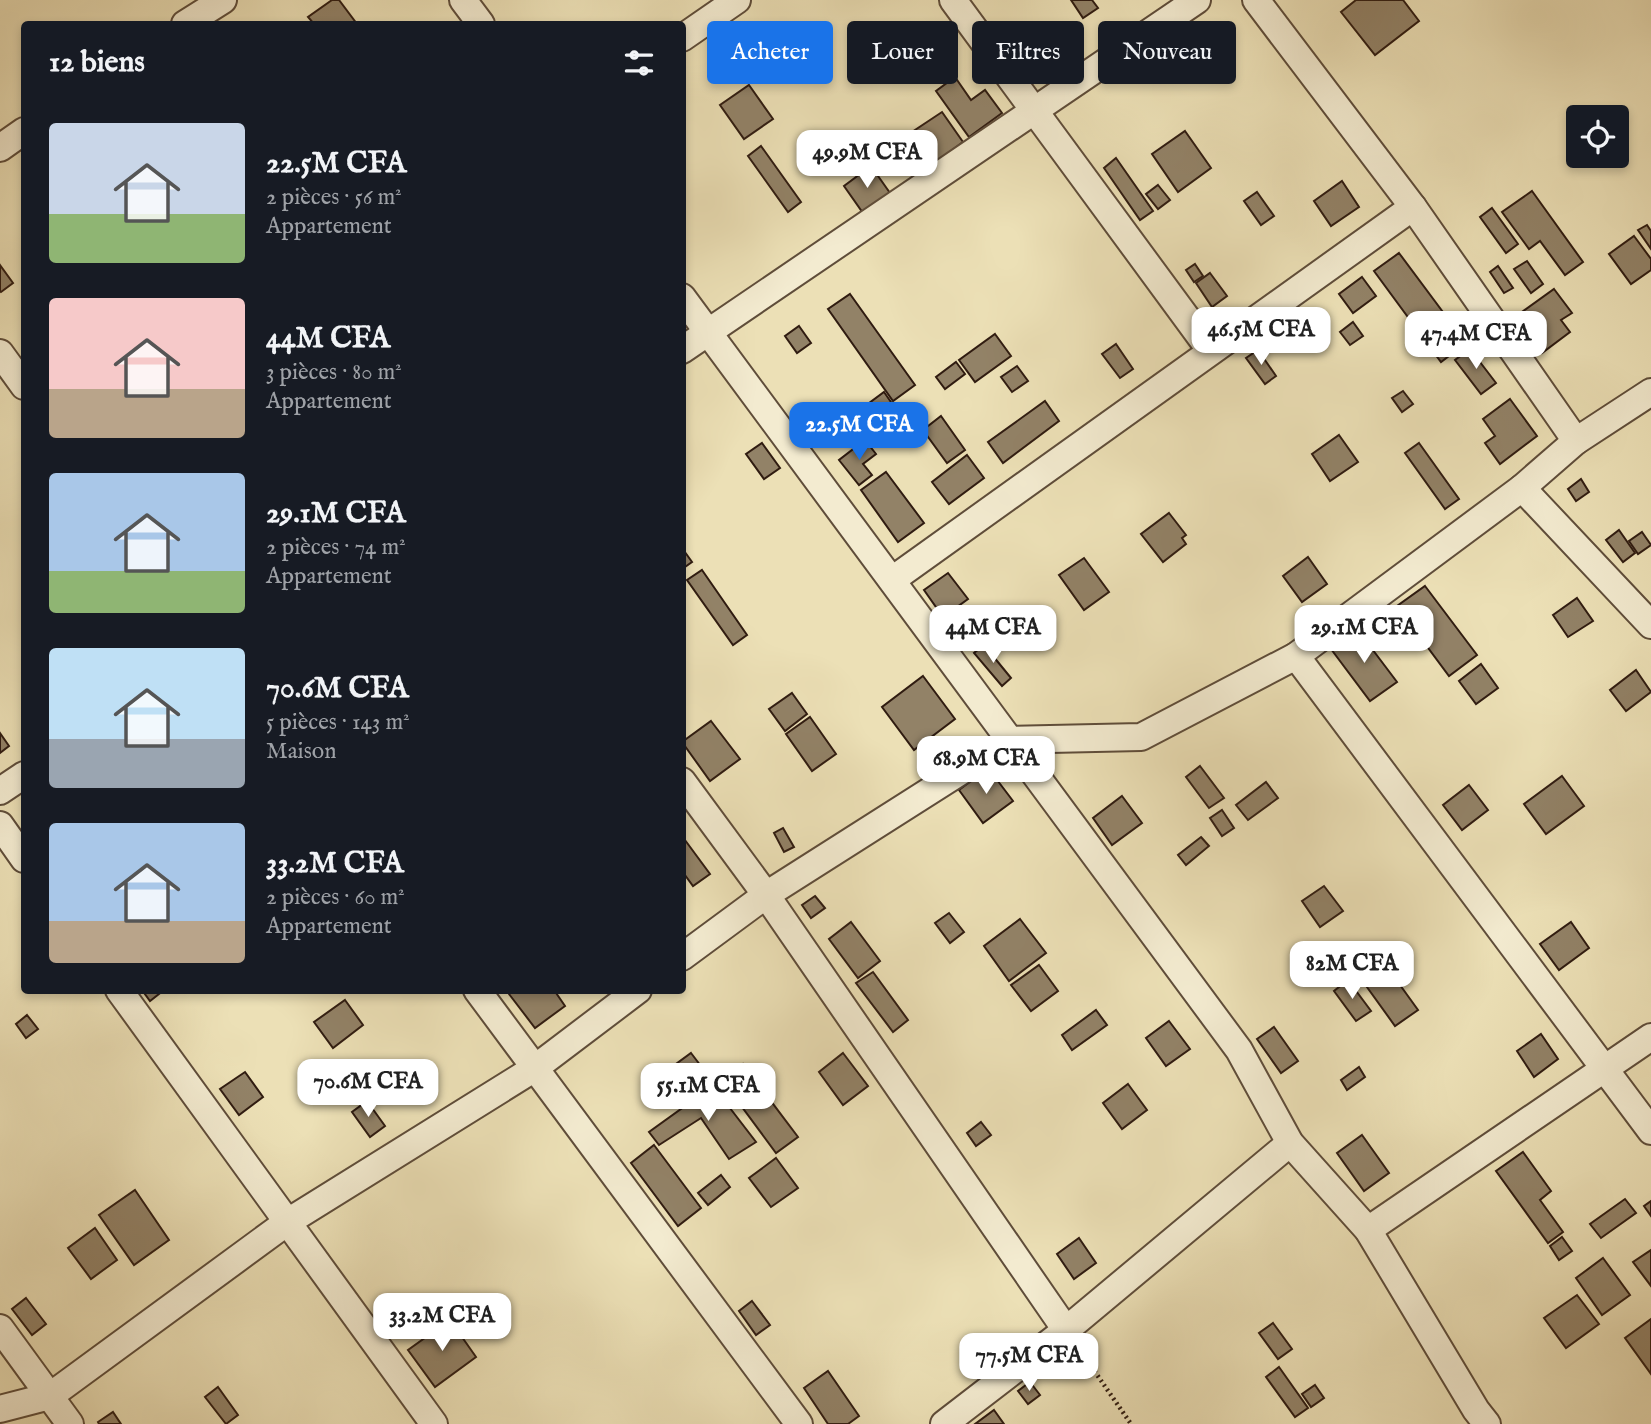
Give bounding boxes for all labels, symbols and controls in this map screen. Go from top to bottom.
chip: Acheter [707,21,833,84]
chip: Louer [847,21,958,84]
chip: Filtres [972,21,1084,84]
chip: Nouveau [1098,21,1236,84]
text: 12 biens [49,44,145,82]
icon: filters [620,44,658,82]
map controls [1566,105,1629,168]
button: locate [1566,105,1629,168]
pin: 49.9M CFA [787,130,947,190]
text: 49.9M CFA [813,138,921,167]
text: 22.5M CFA [266,145,406,183]
icon: home [105,151,189,235]
text: 2 pièces · 56 m² [266,183,402,212]
text: Appartement [266,212,392,241]
pin: 46.5M CFA [1181,308,1341,367]
pin: 47.4M CFA [1396,312,1556,371]
text: 46.5M CFA [1208,315,1314,344]
text: 47.4M CFA [1421,319,1531,348]
text: 44M CFA [266,320,390,358]
icon: home [105,326,189,410]
text: 3 pièces · 80 m² [266,358,402,387]
text: Appartement [266,387,392,416]
pin: 22.5M CFA [779,402,939,462]
text: 22.5M CFA [805,410,913,439]
text: 29.1M CFA [266,495,406,533]
icon: home [105,501,189,585]
text: 2 pièces · 74 m² [266,533,406,562]
text: Appartement [266,562,392,591]
pin: 44M CFA [928,606,1058,665]
pin: 29.1M CFA [1284,606,1444,665]
text: 44M CFA [945,613,1041,642]
text: 29.1M CFA [1311,613,1417,642]
text: 70.6M CFA [266,670,409,708]
icon: home [105,676,189,760]
text: 5 pièces · 143 m² [266,708,410,737]
pin: 68.9M CFA [906,736,1066,796]
text: Maison [266,737,336,766]
text: 68.9M CFA [933,744,1039,773]
text: 33.2M CFA [266,845,404,883]
icon: home [105,851,189,935]
text: 2 pièces · 60 m² [266,883,405,912]
text: Appartement [266,912,392,941]
pin: 82M CFA [1287,942,1417,1001]
text: 82M CFA [1306,949,1398,978]
pin: 70.6M CFA [288,1060,448,1119]
pin: 55.1M CFA [628,1064,788,1123]
text: 70.6M CFA [313,1067,423,1096]
text: 55.1M CFA [657,1071,759,1100]
pin: 33.2M CFA [362,1294,522,1353]
text: 33.2M CFA [389,1301,495,1330]
pin: 77.5M CFA [949,1334,1109,1393]
text: 77.5M CFA [975,1341,1083,1370]

